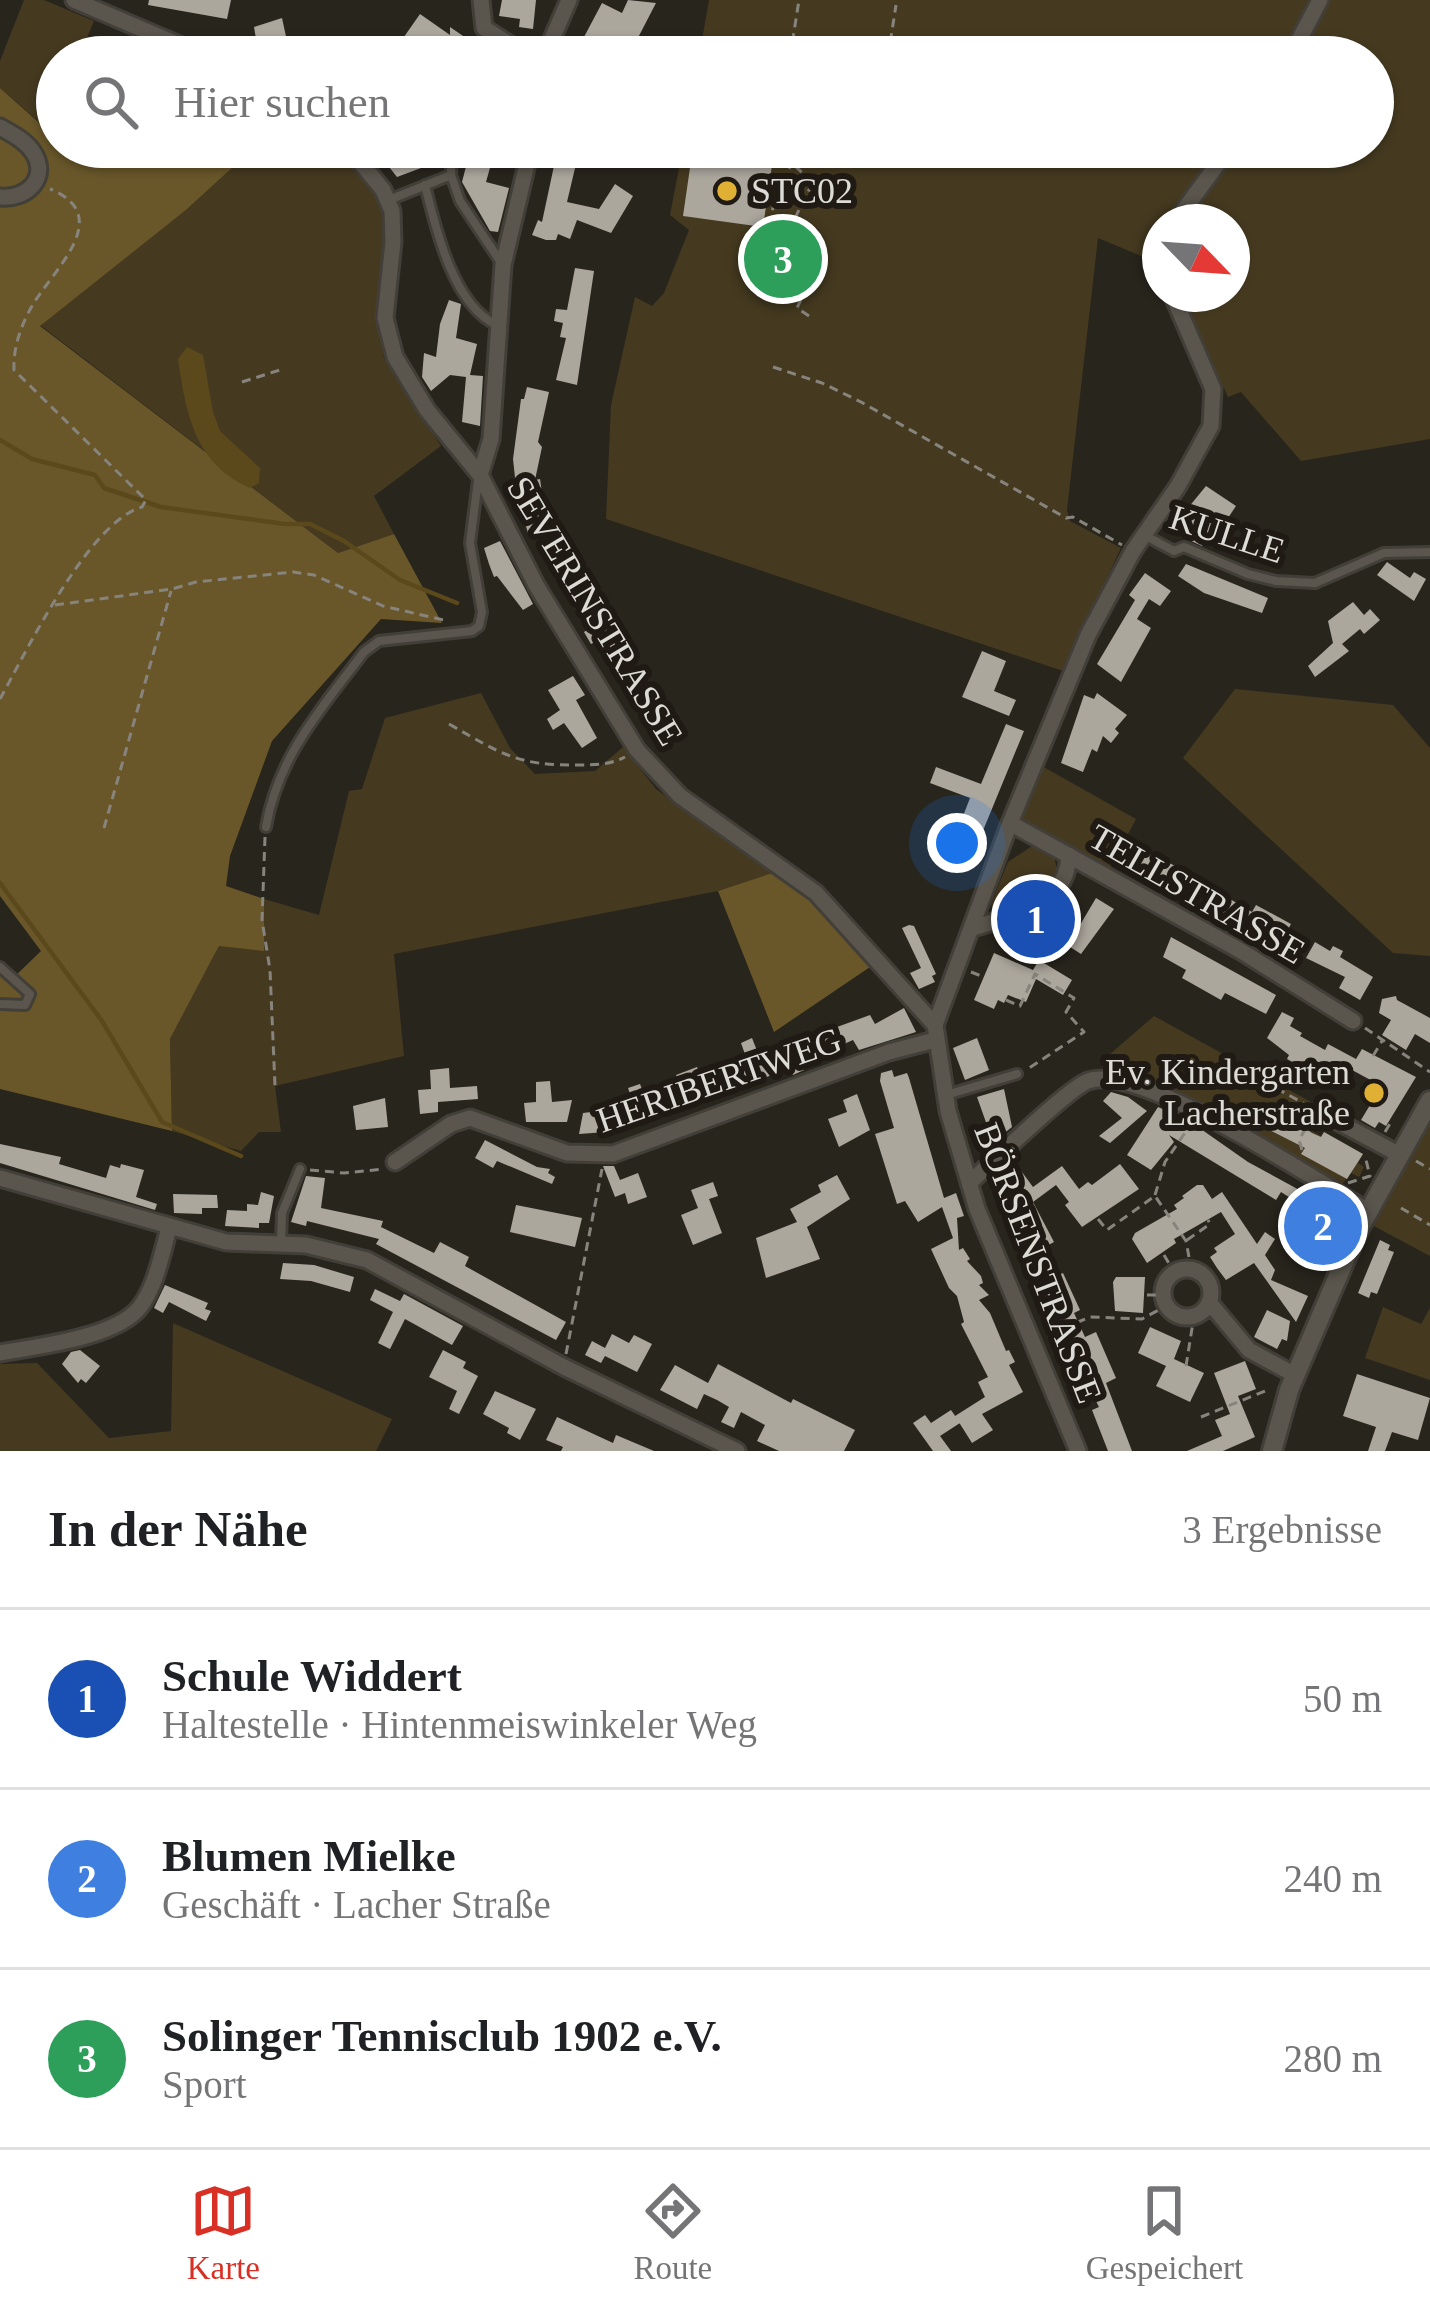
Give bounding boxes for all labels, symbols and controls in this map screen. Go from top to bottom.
search box [36,36,1394,168]
icon: search [78,69,144,135]
text: Hier suchen [174,77,390,127]
place label: STC02 [751,171,853,211]
marker: STC02 [714,178,740,204]
north arrow [1142,204,1250,312]
pin: 3 [744,214,822,304]
street label: SEVERINSTRASSE [499,470,691,752]
street label: KULLE [1165,497,1289,571]
your location [927,813,987,873]
street label: TELLSTRASSE [1082,816,1312,972]
pin: 1 [997,874,1075,964]
street label: HERIBERTWEG [592,1019,846,1141]
place label: Ev. Kindergarten Lacherstraße [1105,1052,1350,1133]
marker: Ev. Kindergarten Lacherstraße [1361,1080,1387,1106]
street label: BÖRSENSTRASSE [966,1118,1110,1408]
pin: 2 [1284,1181,1362,1271]
text: In der Nähe [48,1501,308,1557]
text: 3 Ergebnisse [1182,1508,1382,1551]
text: Schule Widdert [162,1651,462,1701]
text: 1 [77,1677,97,1720]
text: 50 m [1303,1677,1382,1720]
text: Haltestelle · Hintenmeiswinkeler Weg [162,1703,757,1746]
text: Blumen Mielke [162,1831,456,1881]
text: 2 [77,1857,97,1900]
text: 240 m [1283,1857,1382,1900]
text: Geschäft · Lacher Straße [162,1883,551,1926]
text: Solinger Tennisclub 1902 e.V. [162,2011,722,2061]
text: 3 [77,2037,97,2080]
text: 280 m [1283,2037,1382,2080]
text: Sport [162,2063,247,2106]
tab: Karte [187,2178,260,2287]
tab: Route [633,2178,712,2287]
tab: Gespeichert [1086,2178,1243,2287]

